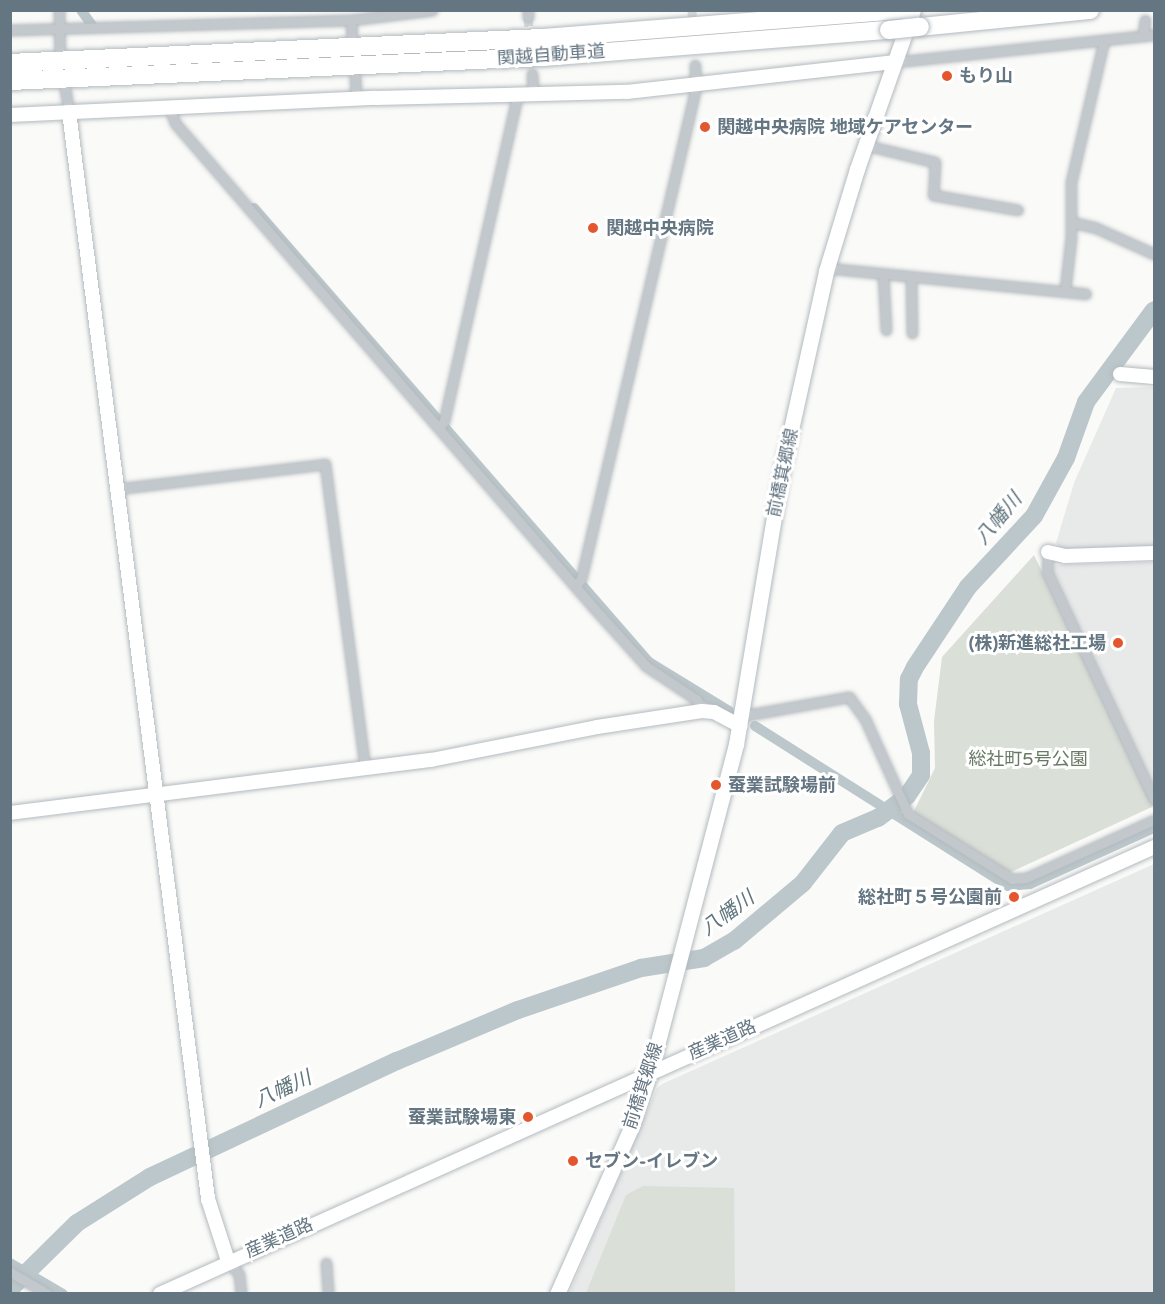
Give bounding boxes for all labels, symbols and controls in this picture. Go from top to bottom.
street label: 関越自動車道 [496,40,606,70]
place label: もり山 [959,65,1013,87]
marker: もり山 [940,69,954,83]
place label: 関越中央病院 地域ケアセンター [717,116,974,138]
marker: 関越中央病院 地域ケアセンター [698,120,712,134]
place label: 関越中央病院 [606,217,714,239]
marker: 関越中央病院 [584,219,602,237]
street label: 前橋箕郷線 [763,427,803,519]
water label: 八幡川 [971,488,1027,550]
place label: (株)新進総社工場 [969,632,1106,654]
marker: (株)新進総社工場 [1111,636,1125,650]
park label: 総社町5号公園 [968,748,1088,770]
place label: 蚕業試験場前 [728,774,836,796]
marker: 蚕業試験場前 [709,778,723,792]
place label: 総社町５号公園前 [858,886,1002,908]
water label: 八幡川 [697,887,759,941]
marker: 総社町５号公園前 [1007,890,1021,904]
street label: 産業道路 [685,1015,759,1065]
street label: 前橋箕郷線 [619,1040,667,1132]
water label: 八幡川 [251,1066,315,1114]
place label: 蚕業試験場東 [408,1106,516,1128]
marker: 蚕業試験場東 [521,1110,535,1124]
place label: セブン-イレブン [585,1150,718,1172]
marker: セブン-イレブン [566,1154,580,1168]
street label: 産業道路 [242,1213,316,1263]

